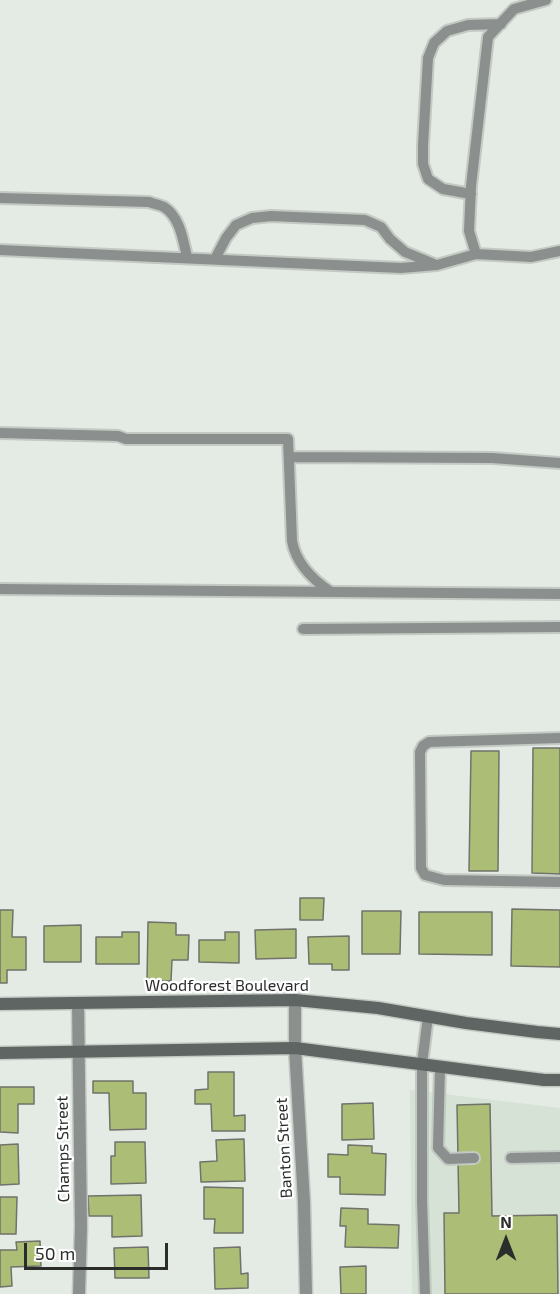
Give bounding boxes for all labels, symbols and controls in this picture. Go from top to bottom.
street label: Woodforest Boulevard [145,976,309,996]
street label: Champs Street [52,1096,74,1202]
street label: Banton Street [272,1097,296,1199]
north arrow [476,1210,536,1270]
text: N [500,1212,512,1231]
scale bar [27,1231,171,1269]
text: 50 m [35,1242,75,1264]

